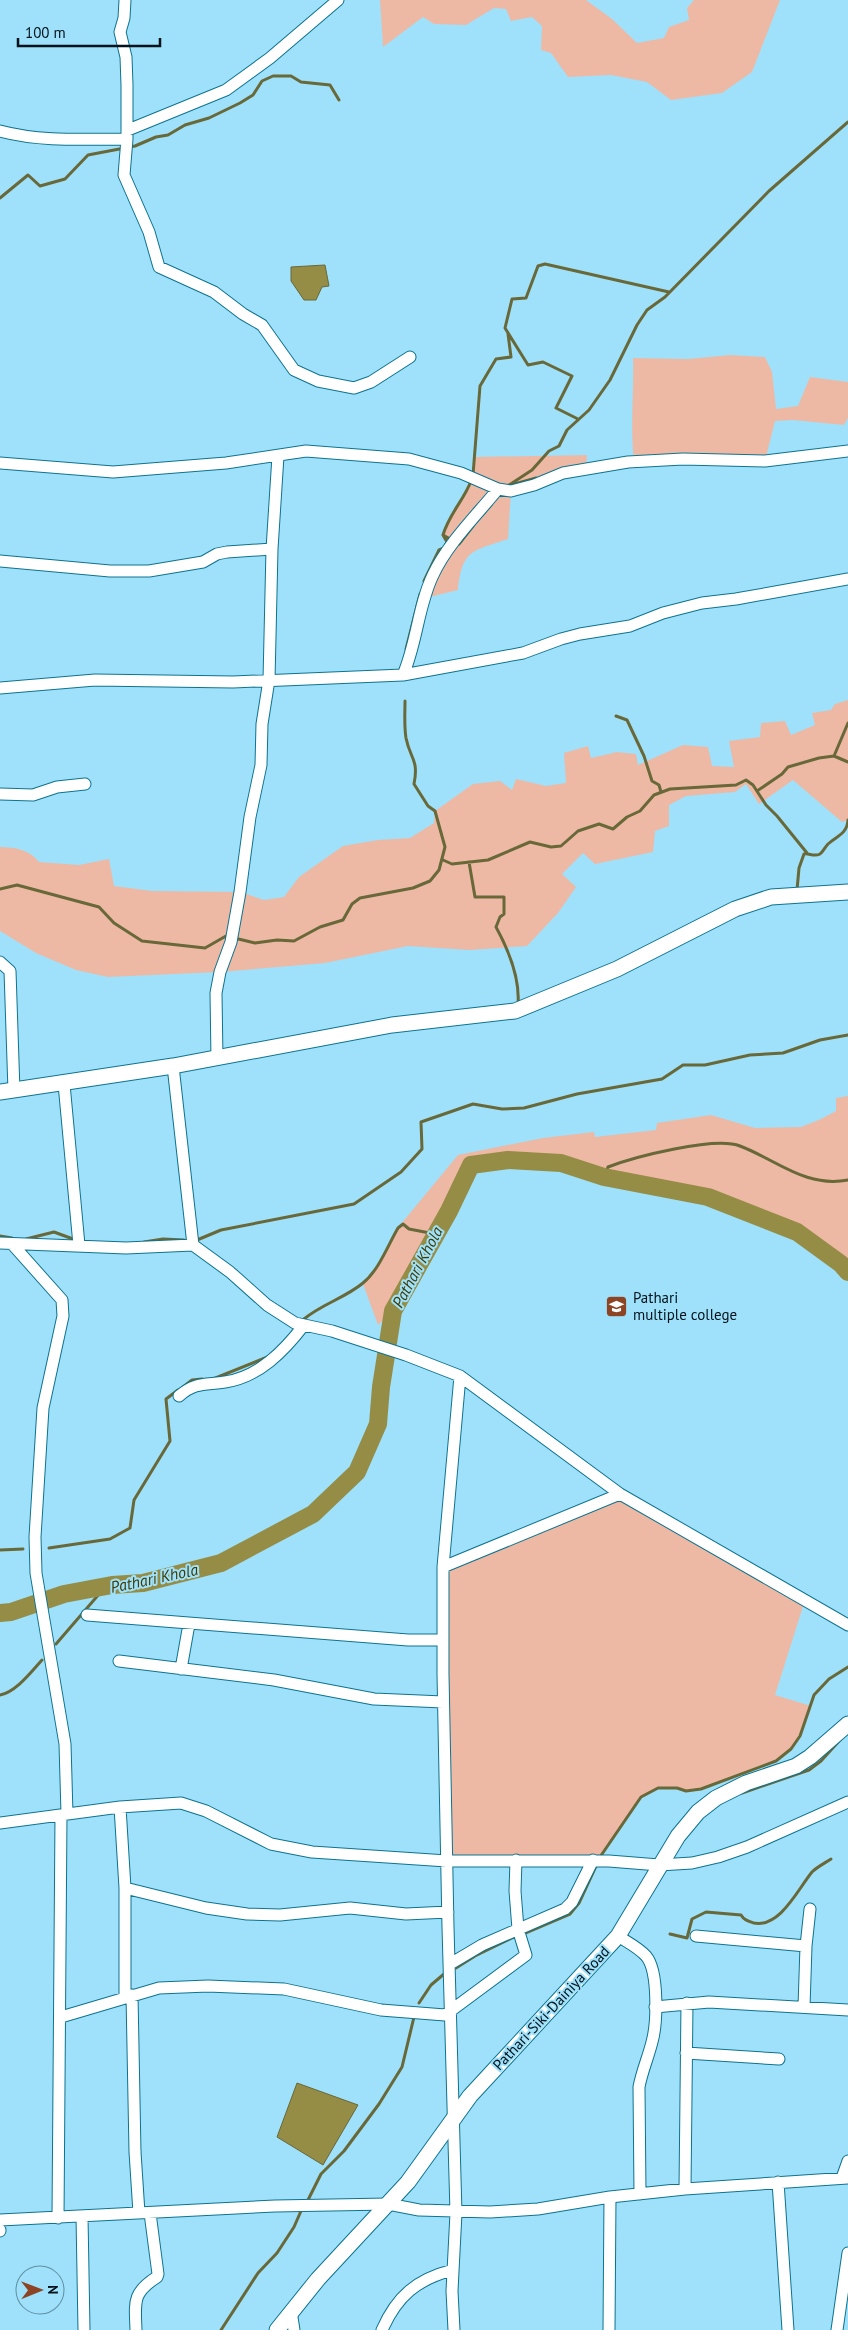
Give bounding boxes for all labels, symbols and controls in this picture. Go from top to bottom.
scale bar [18,15,160,47]
text: 100 m [25,23,66,42]
water label: Pathari Khola [387,1223,447,1311]
place label: Pathari multiple college [633,1288,737,1324]
school or university icon: Pathari multiple college [605,1294,629,1318]
water label: Pathari Khola [108,1559,200,1597]
street label: Pathari-Siki-Dainiya Road [489,1942,613,2074]
north arrow [15,2265,65,2315]
text: N [44,2285,62,2295]

